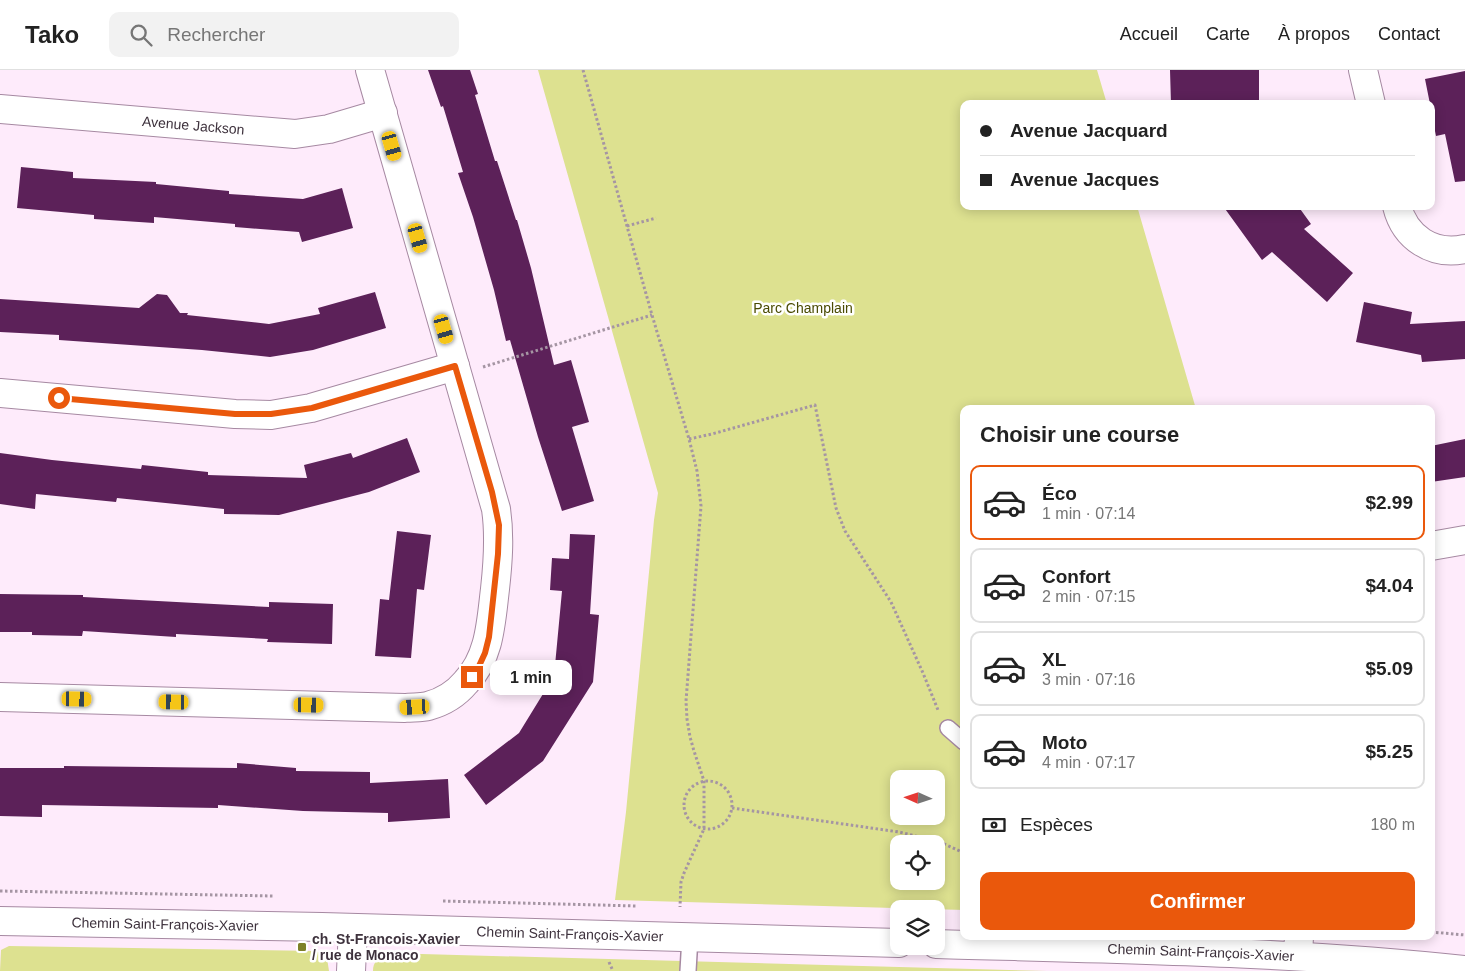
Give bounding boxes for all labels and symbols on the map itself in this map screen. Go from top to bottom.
street label: Avenue Jackson [142,113,245,138]
car [380,130,403,162]
car [406,222,429,254]
park label: Parc Champlain [753,300,853,316]
car [432,313,455,345]
route start [48,387,70,409]
callout: 1 min [490,660,572,694]
route end [461,666,483,688]
car [61,691,92,707]
car [158,694,189,710]
car [293,697,324,713]
car [399,699,430,715]
north arrow [890,770,945,825]
street label: Chemin Saint-François-Xavier [71,914,259,934]
street label: Chemin Saint-François-Xavier [476,923,664,944]
place label: ch. St-Francois-Xavier / rue de Monaco [312,931,460,963]
marker: ch. St-Francois-Xavier / rue de Monaco [296,941,308,953]
street label: Chemin Saint-François-Xavier [1107,941,1295,964]

